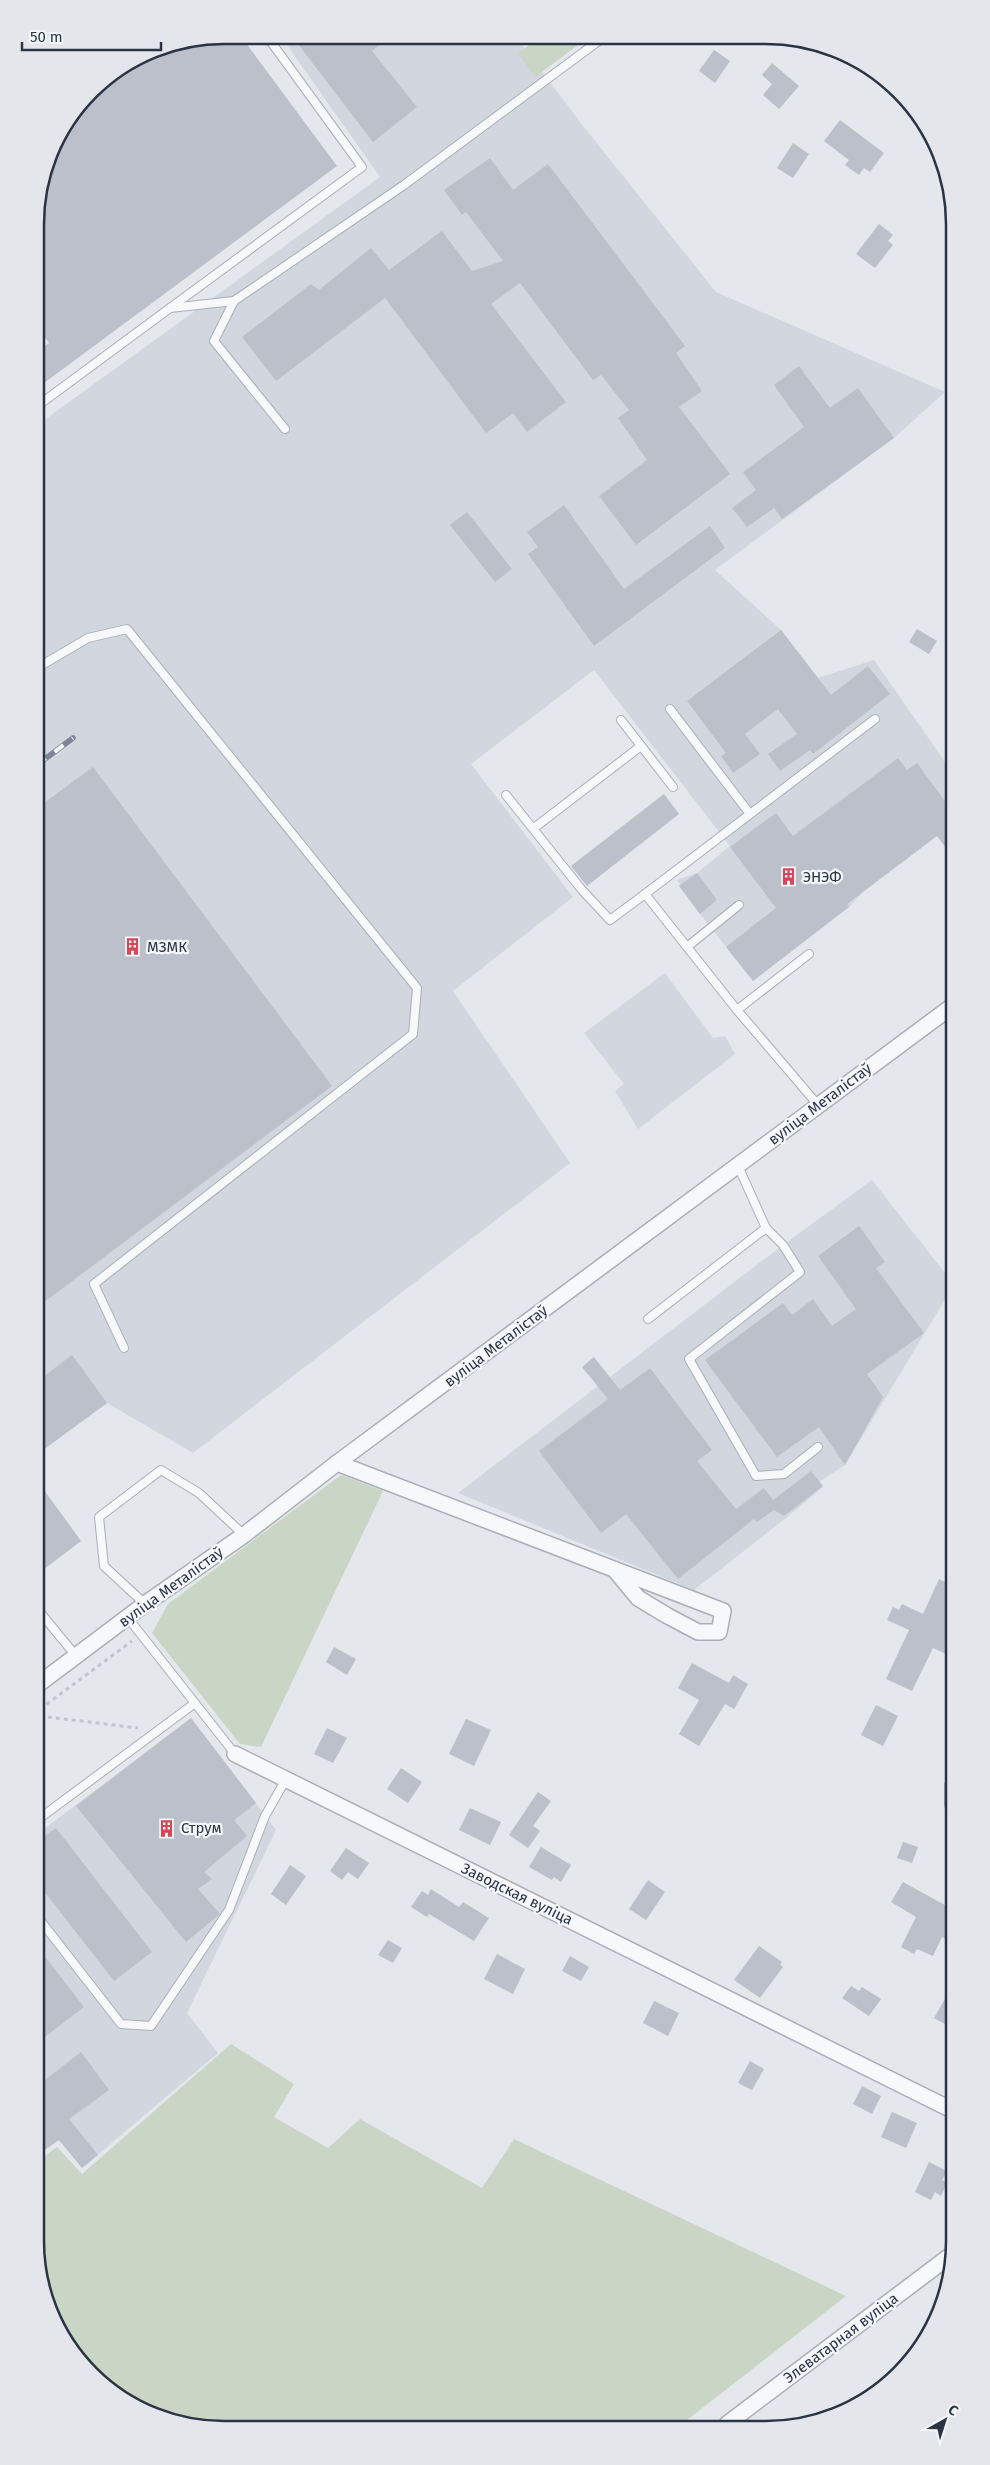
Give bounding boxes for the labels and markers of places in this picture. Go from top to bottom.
building icon: ЭНЭФ [779,867,799,887]
place label: ЭНЭФ [803,868,842,886]
building icon: МЗМК [123,937,143,957]
place label: МЗМК [147,938,187,956]
building icon: Струм [157,1818,177,1838]
place label: Струм [181,1819,222,1837]

